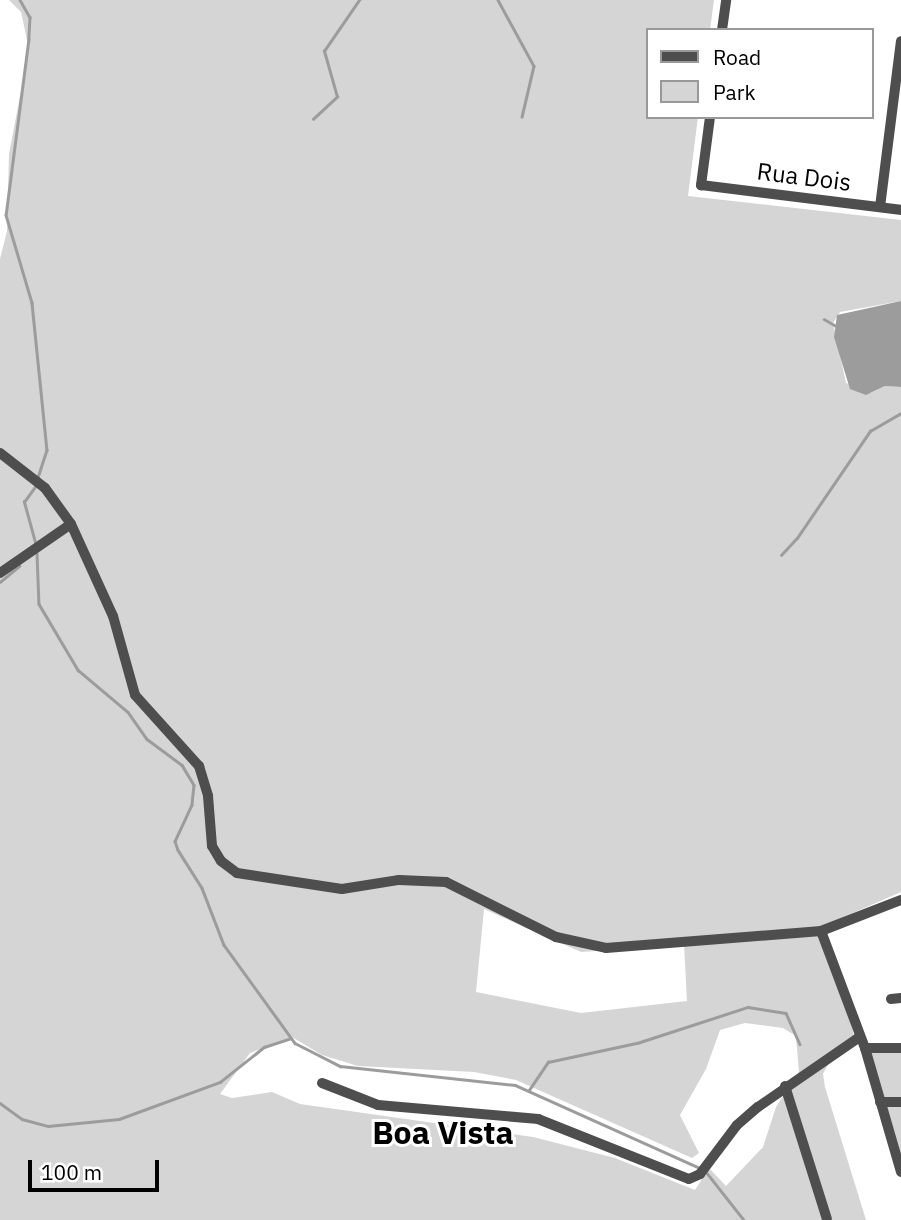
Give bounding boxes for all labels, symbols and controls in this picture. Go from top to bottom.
legend [646,28,873,119]
text: Road [713,43,761,71]
text: Park [713,78,756,106]
street label: Rua Dois [755,157,853,197]
district label: Boa Vista [372,1113,514,1151]
scale bar [32,1146,163,1190]
text: 100 m [41,1158,102,1186]

